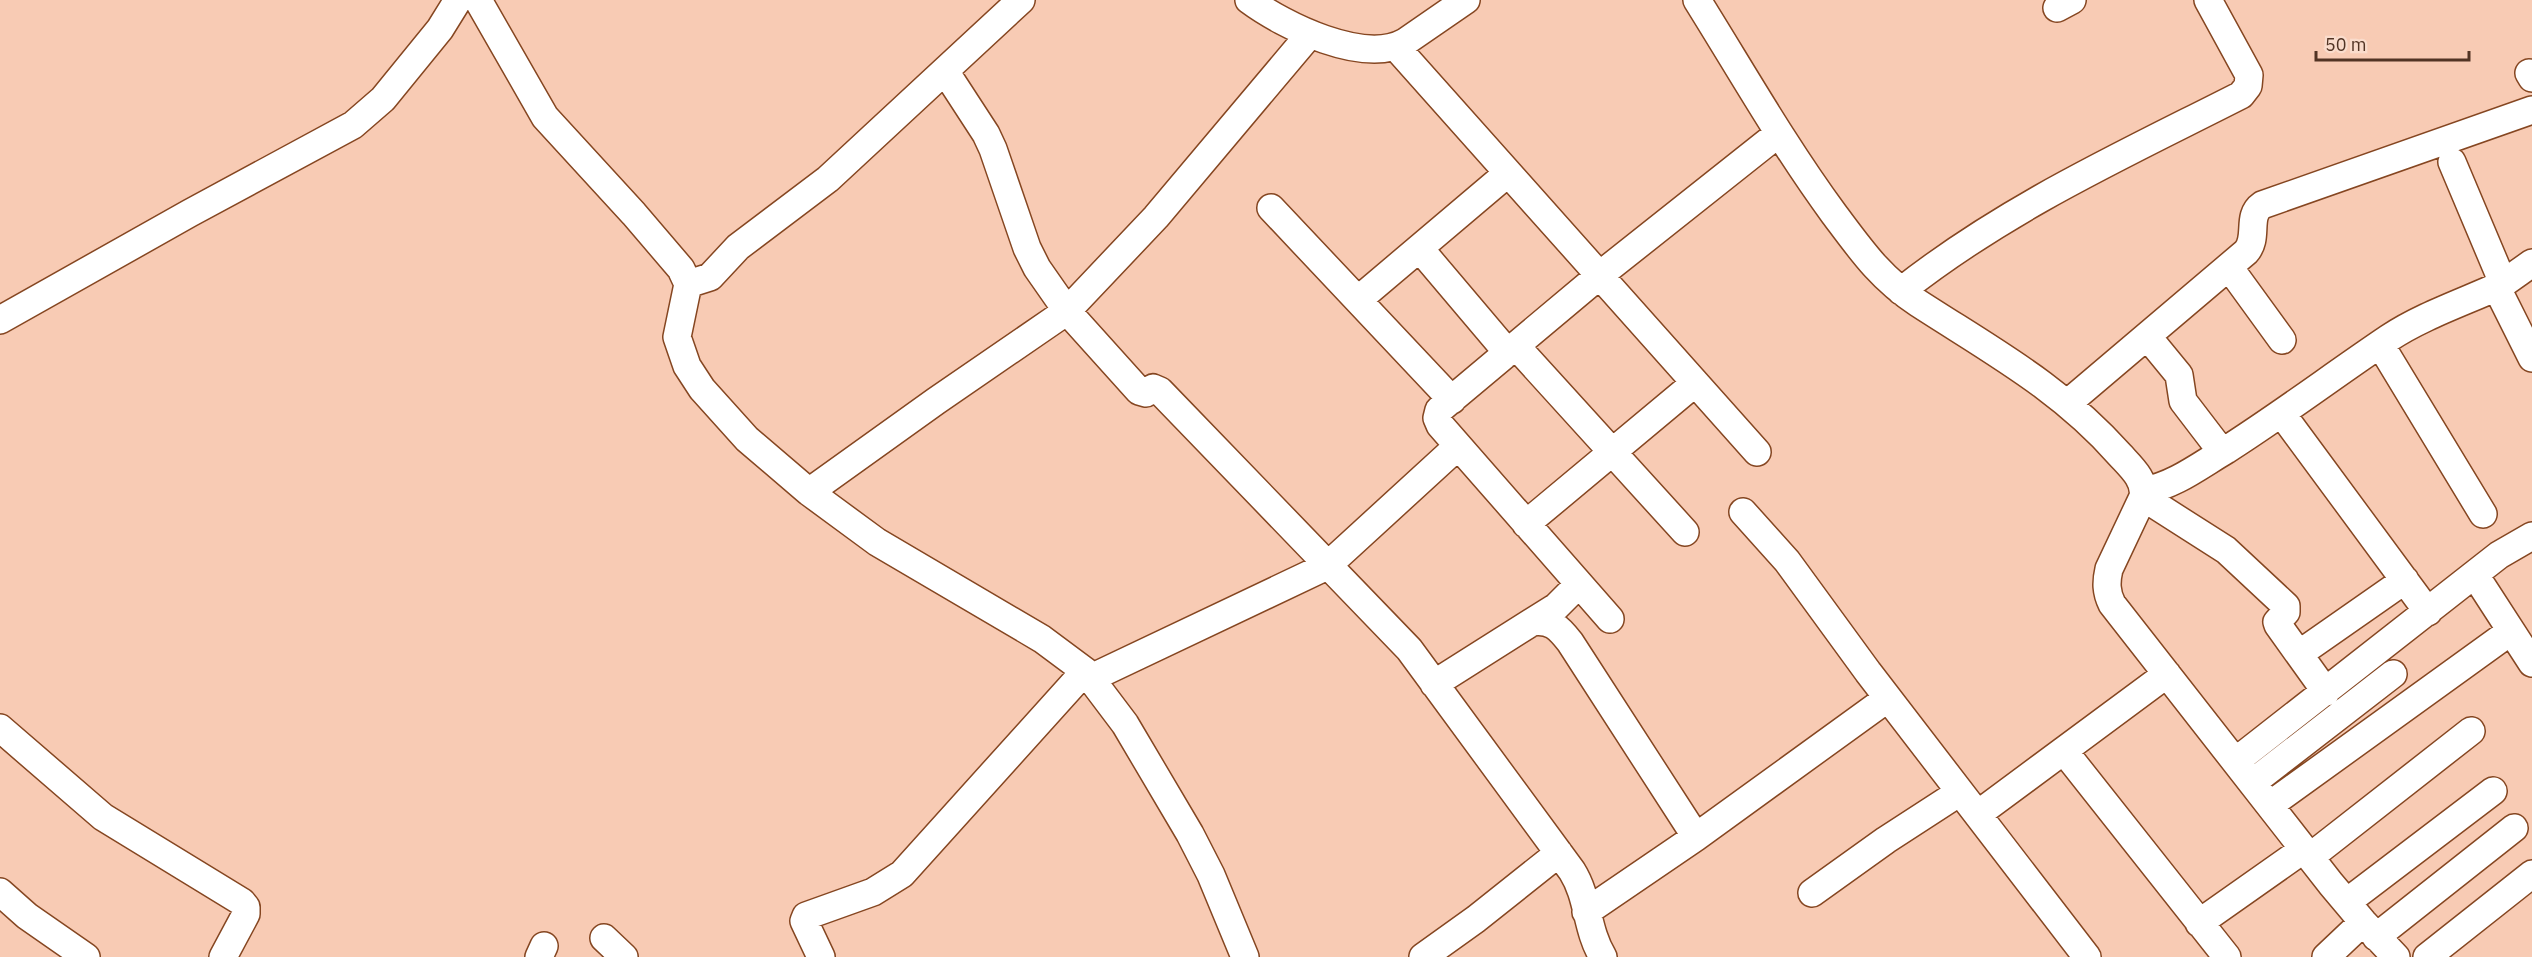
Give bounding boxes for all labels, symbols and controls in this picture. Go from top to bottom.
scale bar [2316,24,2469,62]
text: 50 m [2325,33,2367,56]

